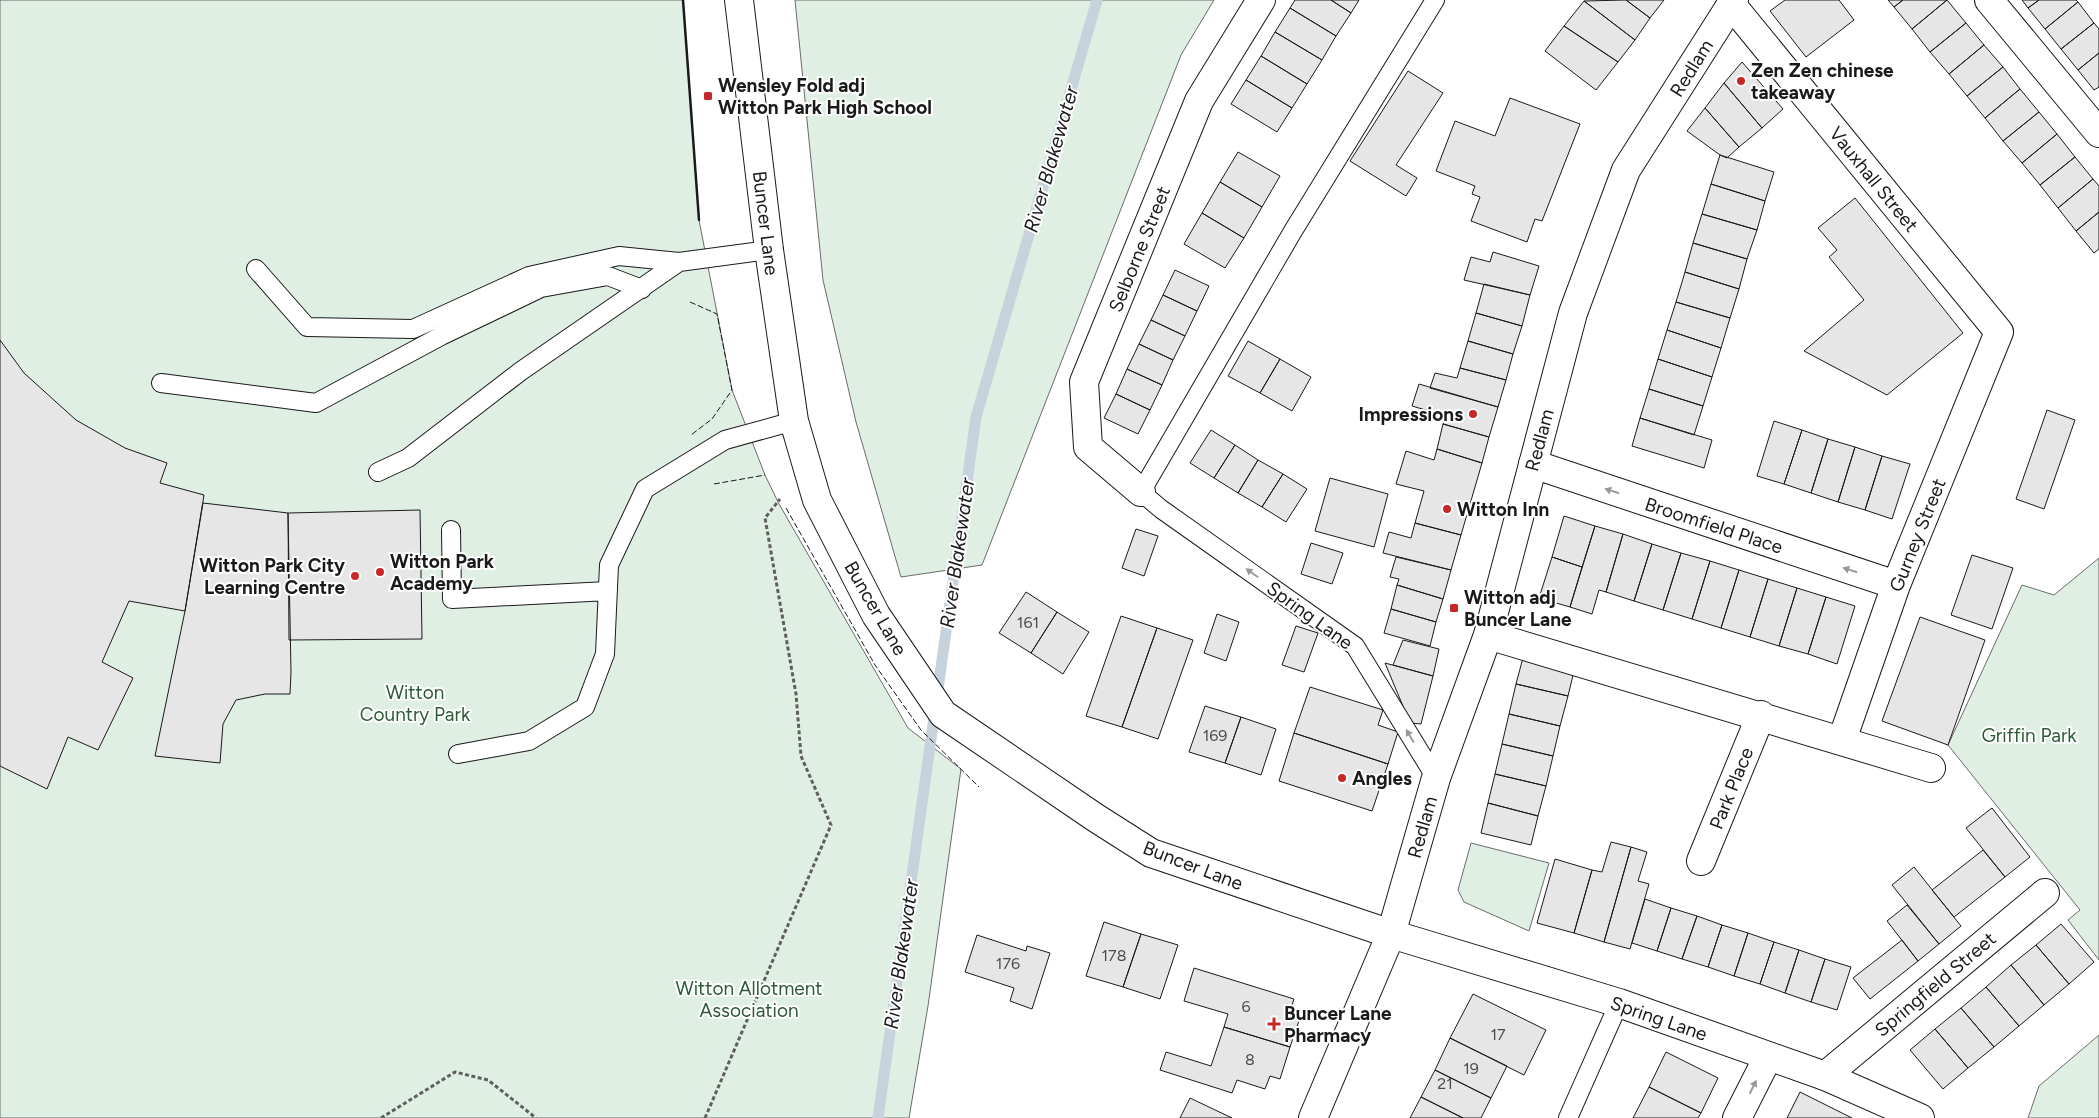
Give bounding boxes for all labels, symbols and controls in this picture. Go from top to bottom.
street label: Redlam [1665,35,1718,101]
place label: Zen Zen chinese takeaway [1751,59,1894,104]
place label: Wensley Fold adj Witton Park High School [718,74,932,119]
marker: Zen Zen chinese takeaway [1735,75,1747,87]
water label: River Blakewater [1019,82,1084,235]
marker: Wensley Fold adj Witton Park High School [702,90,714,102]
street label: Vauxhall Street [1824,122,1923,236]
street label: Buncer Lane [748,169,783,277]
street label: Selborne Street [1104,183,1175,315]
place label: Impressions [1358,403,1463,426]
street label: Redlam [1520,407,1559,474]
marker: Impressions [1467,408,1479,420]
water label: River Blakewater [935,475,980,630]
street label: Gurney Street [1884,475,1951,595]
one-way arrow [1605,487,1620,494]
street label: Broomfield Place [1642,492,1786,559]
place label: Witton Inn [1457,498,1549,521]
marker: Witton Inn [1441,503,1453,515]
place label: Witton Park Academy [390,550,495,595]
place label: Witton Park City Learning Centre [199,554,345,599]
street label: Buncer Lane [839,557,912,660]
one-way arrow [1842,565,1857,573]
marker: Witton Park Academy [374,566,386,578]
one-way arrow [1245,568,1259,578]
marker: Witton Park City Learning Centre [349,570,361,582]
street label: Spring Lane [1262,576,1357,654]
place label: Witton adj Buncer Lane [1464,586,1572,631]
marker: Witton adj Buncer Lane [1448,602,1460,614]
house number: 161 [1017,613,1039,632]
park label: Witton Country Park [360,681,471,726]
park label: Griffin Park [1981,724,2077,747]
house number: 169 [1203,726,1227,745]
one-way arrow [1406,730,1415,743]
street label: Park Place [1705,744,1758,833]
place label: Angles [1352,767,1412,790]
marker: Angles [1336,772,1348,784]
street label: Redlam [1403,793,1442,861]
street label: Buncer Lane [1140,836,1246,895]
water label: River Blakewater [879,876,924,1031]
street label: Springfield Street [1870,927,2000,1042]
house number: 178 [1101,946,1127,965]
house number: 176 [996,954,1020,973]
park label: Witton Allotment Association [675,977,823,1022]
street label: Spring Lane [1607,991,1710,1046]
house number: 6 [1241,997,1251,1016]
place label: Buncer Lane Pharmacy [1284,1002,1392,1047]
marker: Buncer Lane Pharmacy [1268,1018,1280,1030]
house number: 17 [1490,1025,1506,1044]
house number: 8 [1245,1050,1255,1069]
house number: 19 [1463,1059,1479,1078]
house number: 21 [1437,1074,1453,1093]
one-way arrow [1749,1080,1757,1094]

